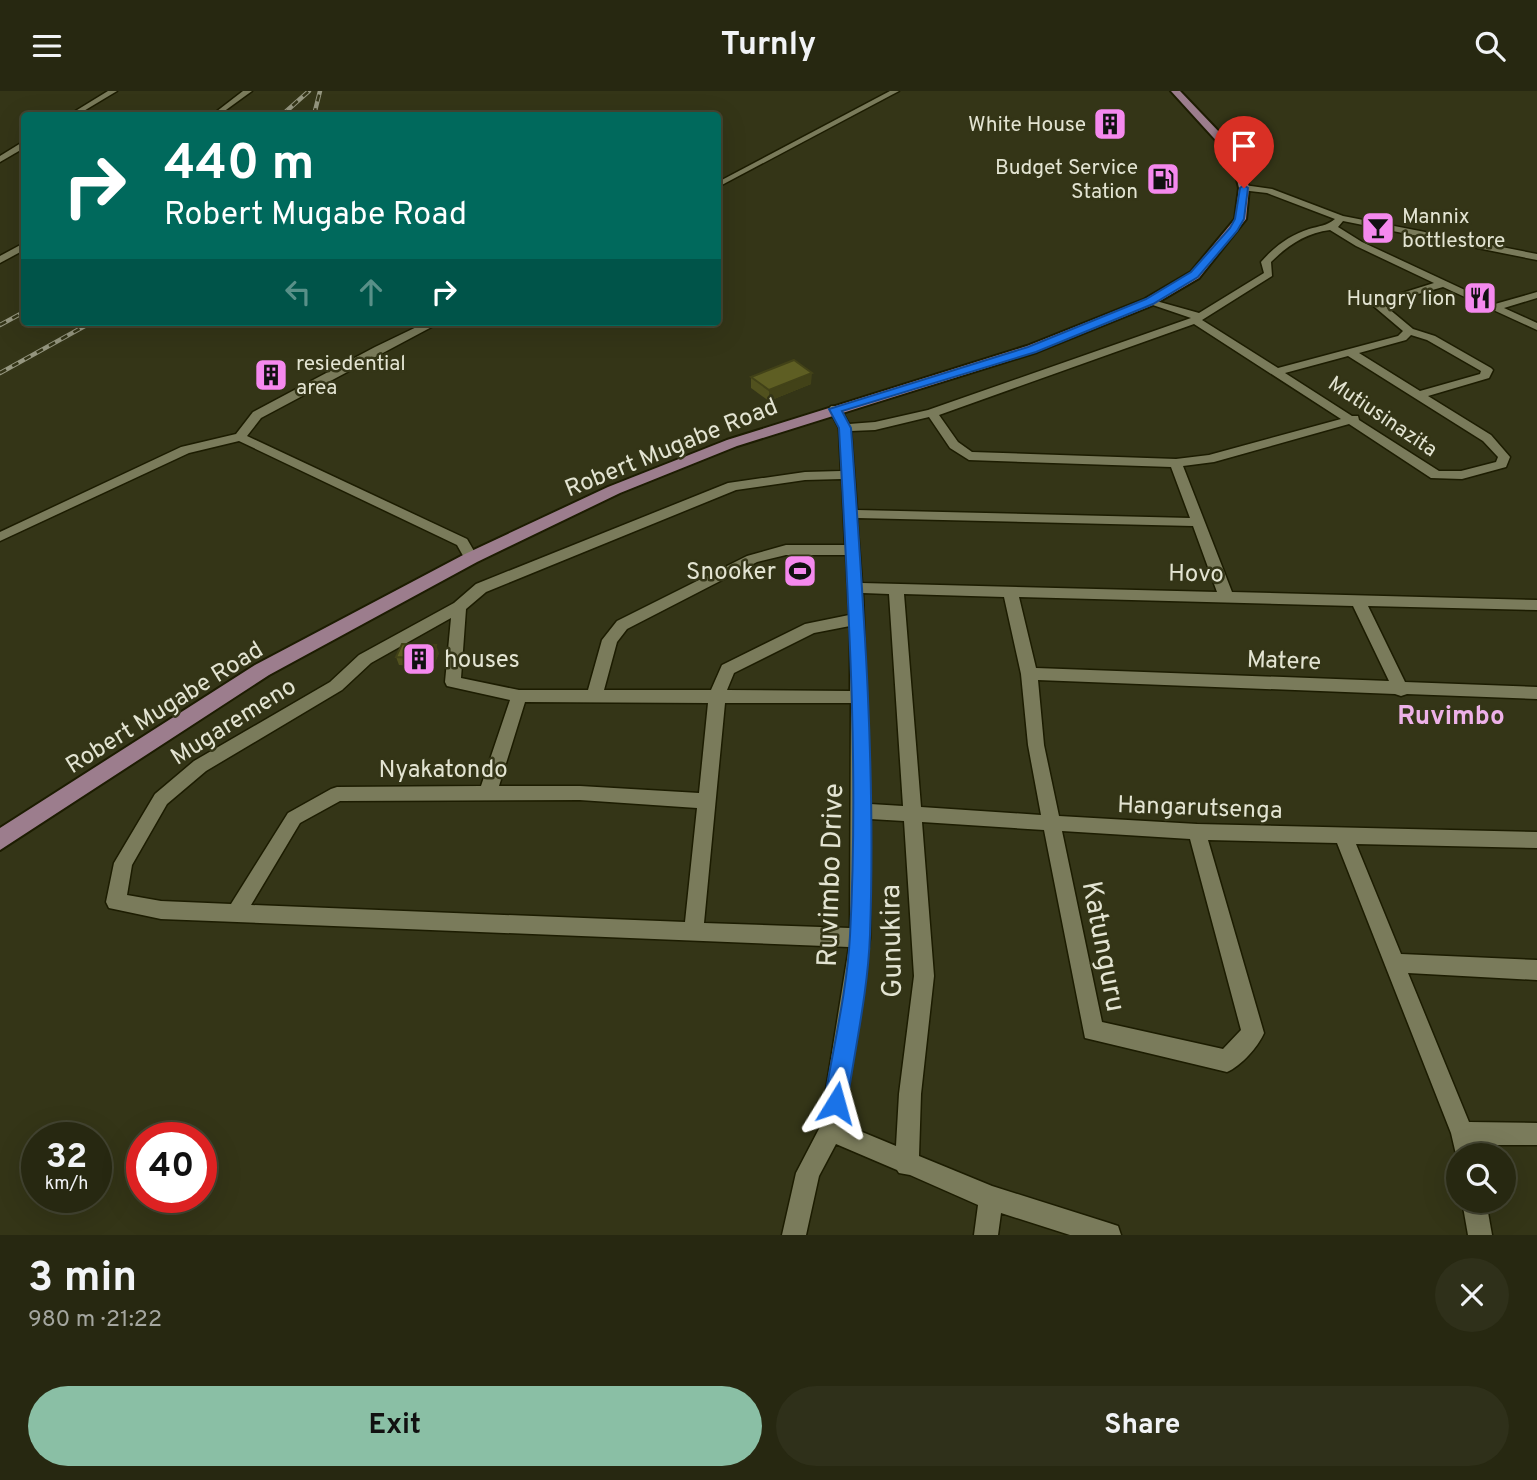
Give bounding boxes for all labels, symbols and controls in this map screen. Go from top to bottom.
text: Turnly [721,26,816,66]
icon: menu [28,27,66,65]
icon: search [1471,27,1509,65]
building icon: White House [1091,105,1129,143]
place label: White House [968,112,1086,139]
pin [1214,116,1274,188]
icon: arrive [1225,127,1263,165]
text: 440 m [164,135,314,197]
icon: right [49,140,140,231]
place label: Budget Service Station [995,155,1138,206]
fuel station icon: Budget Service Station [1144,160,1182,198]
text: Robert Mugabe Road [164,196,467,236]
place label: Mannix bottlestore [1402,204,1505,255]
bar icon: Mannix bottlestore [1359,209,1397,247]
icon: left [279,273,317,311]
icon: ahead [352,273,390,311]
icon: right [425,273,463,311]
restaurant icon: Hungry lion [1461,279,1499,317]
place label: Hungry lion [1347,286,1456,313]
place label: resiedential area [296,351,406,402]
building icon: resiedential area [252,356,290,394]
street label: Mutiusinazita [1322,371,1442,464]
street label: Robert Mugabe Road [561,392,783,505]
sports icon: Snooker [781,552,819,590]
place label: Snooker [686,558,776,588]
street label: Hovo [1168,560,1224,590]
street label: Robert Mugabe Road [61,636,269,782]
building icon: houses [400,640,438,678]
place label: houses [444,646,520,676]
street label: Matere [1246,646,1322,678]
street label: Mugaremeno [166,672,302,773]
district label: Ruvimbo [1397,701,1505,734]
street label: Nyakatondo [378,756,508,786]
street label: Ruvimbo Drive [811,782,853,968]
street label: Hangarutsenga [1117,791,1283,827]
street label: Katunguru [1072,878,1132,1015]
street label: Gunukira [874,884,912,998]
position arrow [799,1066,873,1140]
speed limit sign: 40 [126,1122,217,1213]
text: 32 [46,1136,87,1180]
map controls [1446,1143,1516,1213]
button: search [1446,1143,1516,1213]
text: km/h [45,1173,88,1196]
text: 3 min [28,1253,137,1306]
button: close [1435,1258,1509,1332]
text: 980 m · 21:22 [28,1306,162,1335]
button: Exit [28,1386,762,1466]
button: Share [776,1386,1509,1466]

